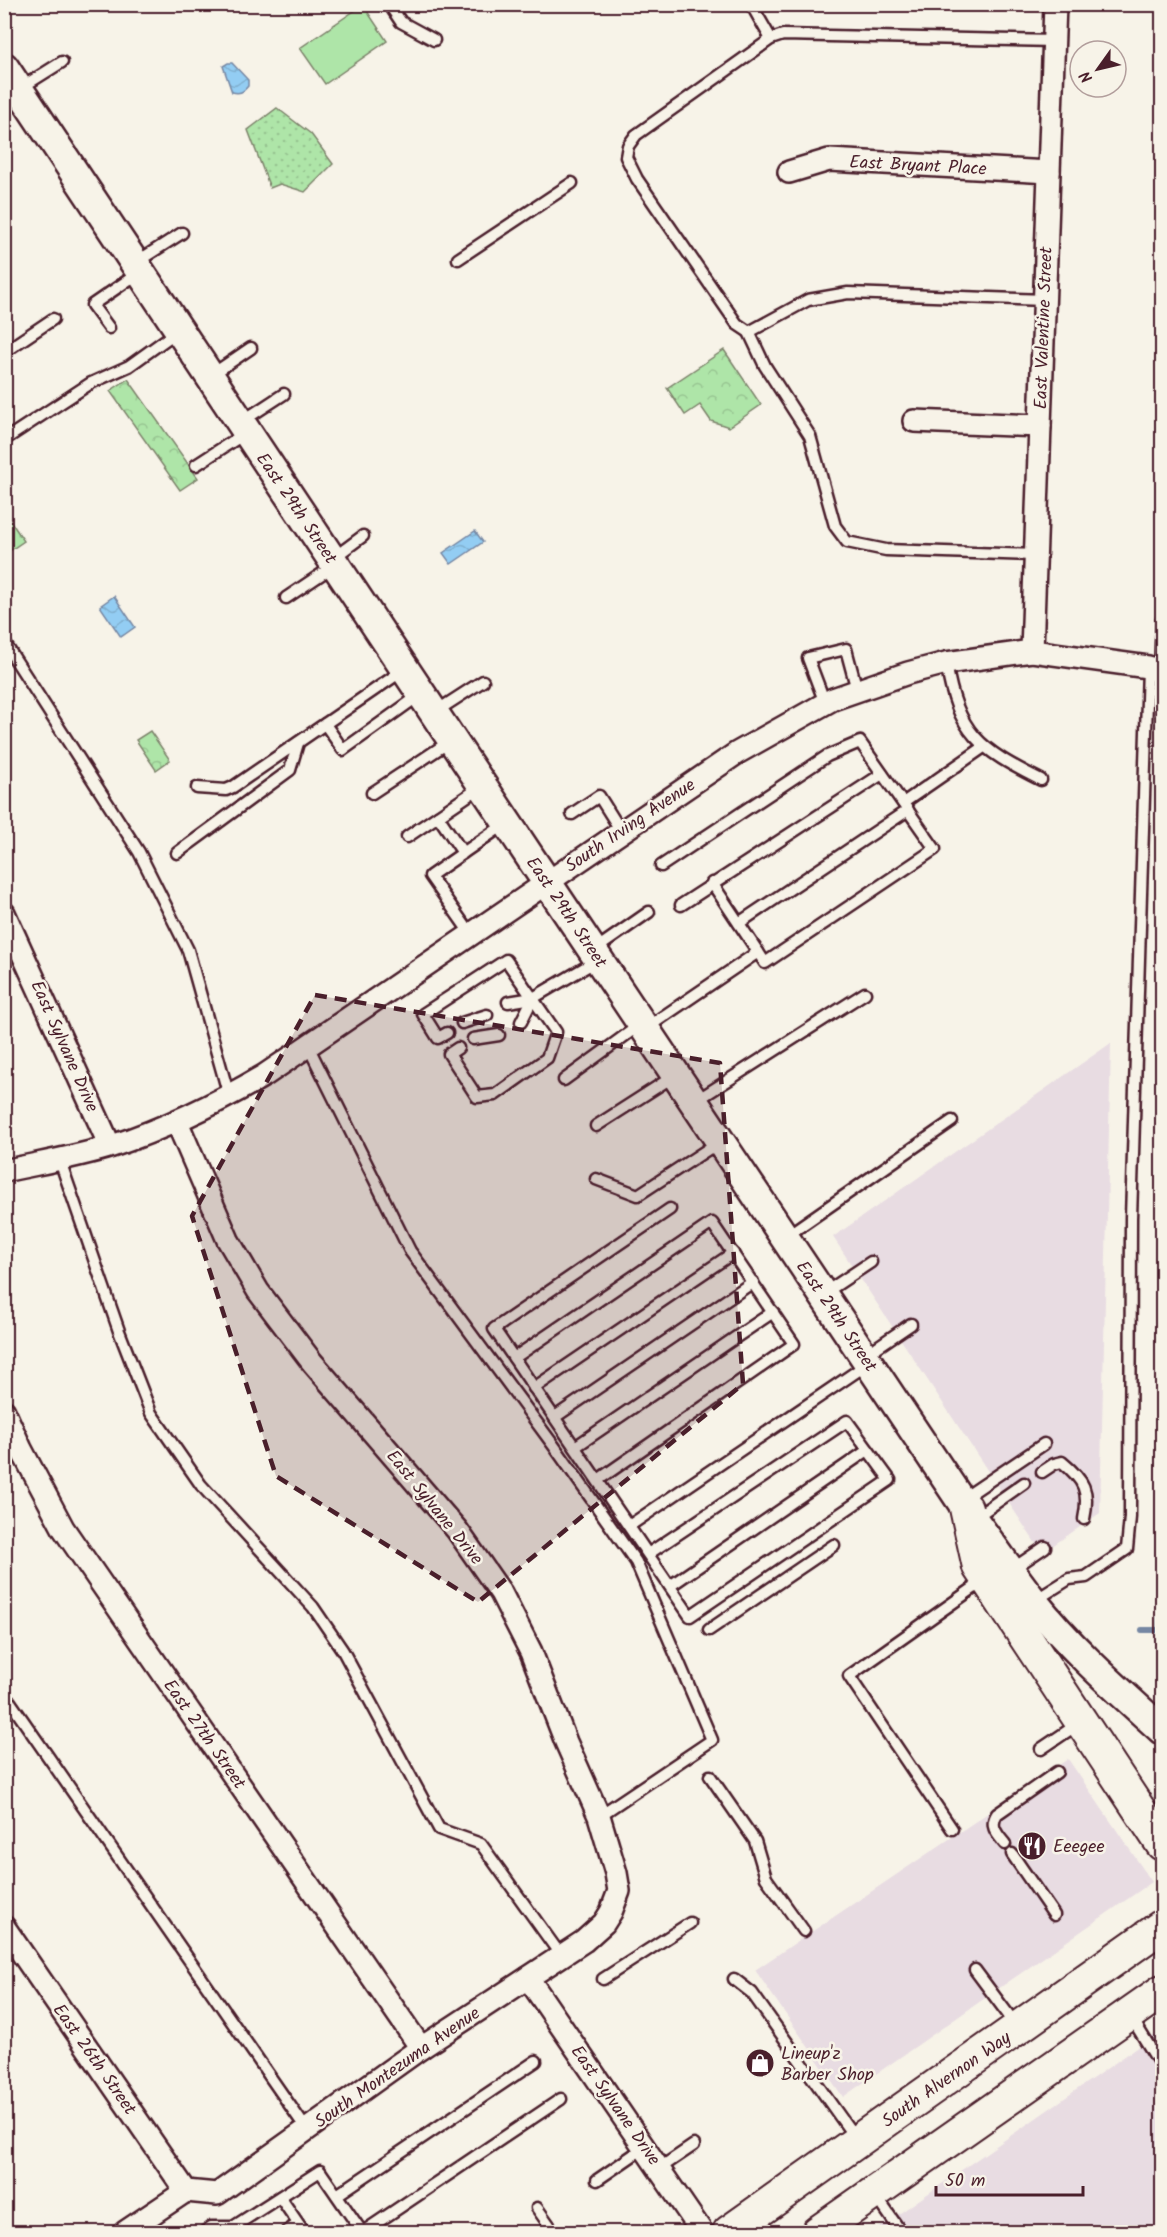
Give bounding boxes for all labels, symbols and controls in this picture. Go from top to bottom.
north arrow [1068,39,1128,99]
text: N [1074,65,1100,88]
street label: East Bryant Place [848,148,987,185]
street label: East Valentine Street [1027,245,1062,410]
street label: East 29th Street [248,447,345,572]
street label: South Irving Avenue [560,772,702,881]
street label: East 29th Street [518,851,615,976]
street label: East Sylvane Drive [22,976,106,1117]
street label: East 29th Street [788,1255,885,1380]
street label: East Sylvane Drive [378,1444,490,1572]
street label: East 27th Street [155,1674,253,1797]
restaurant icon: Eeegee [1016,1830,1048,1862]
place label: Eeegee [1053,1833,1104,1862]
street label: East 26th Street [44,1998,144,2123]
street label: South Montezuma Avenue [309,2000,487,2137]
street label: South Alvernon Way [876,2024,1018,2136]
street label: East Sylvane Drive [562,2039,667,2172]
place label: Lineup'z Barber Shop [781,2040,874,2090]
shop icon: Lineup'z Barber Shop [744,2047,776,2079]
scale bar [936,2159,1083,2197]
text: 50 m [945,2167,985,2196]

